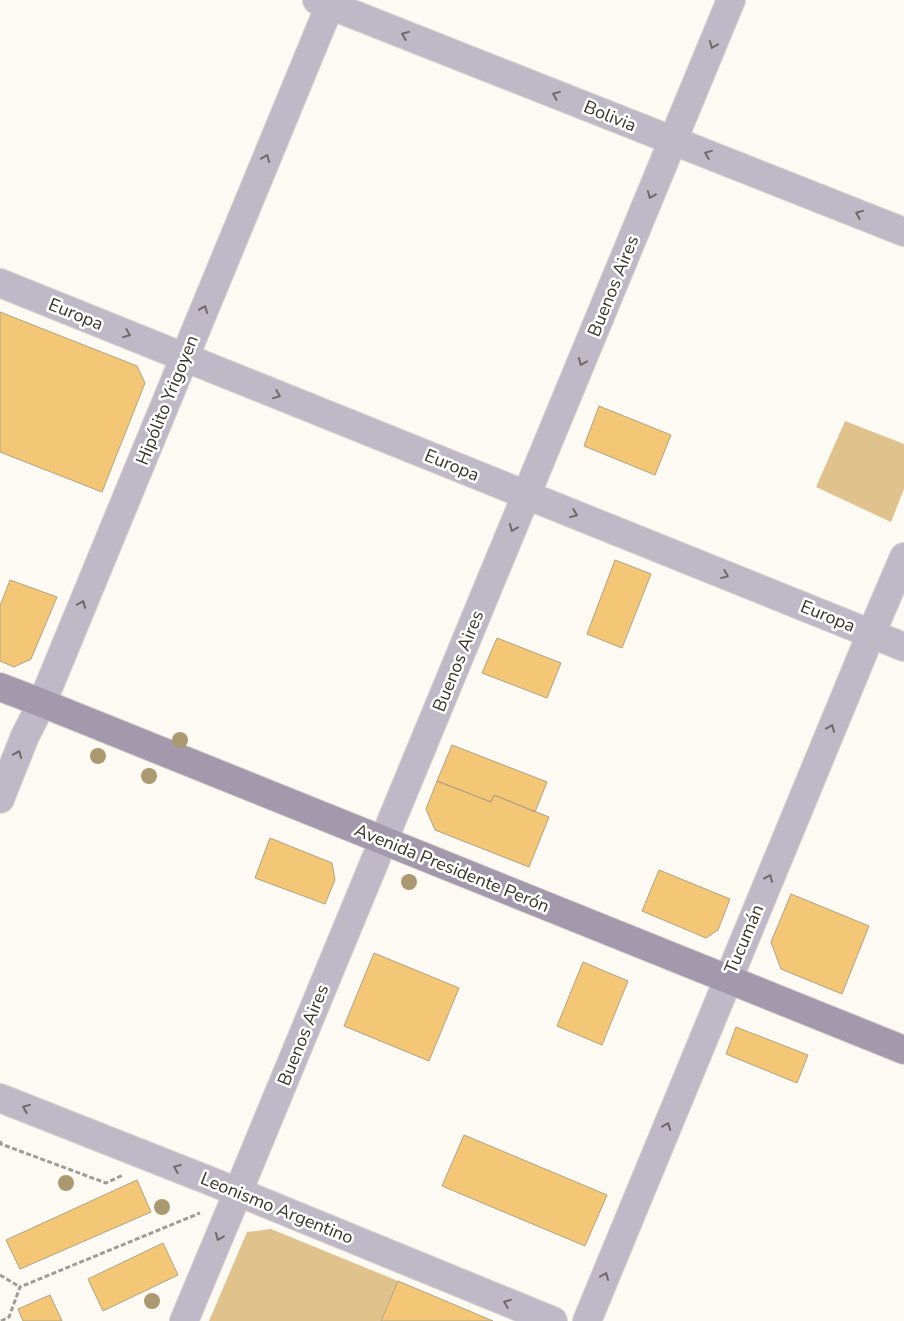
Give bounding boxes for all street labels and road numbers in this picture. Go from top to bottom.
street label: Bolivia [580,95,640,137]
street label: Buenos Aires [582,232,644,340]
street label: Europa [45,292,107,336]
street label: Hipólito Yrigoyen [130,332,204,468]
street label: Europa [421,443,483,487]
street label: Europa [797,594,859,638]
street label: Buenos Aires [427,607,489,715]
street label: Avenida Presidente Perón [351,818,553,918]
street label: Tucumán [719,901,769,977]
street label: Buenos Aires [272,981,334,1089]
street label: Leonismo Argentino [197,1166,357,1250]

